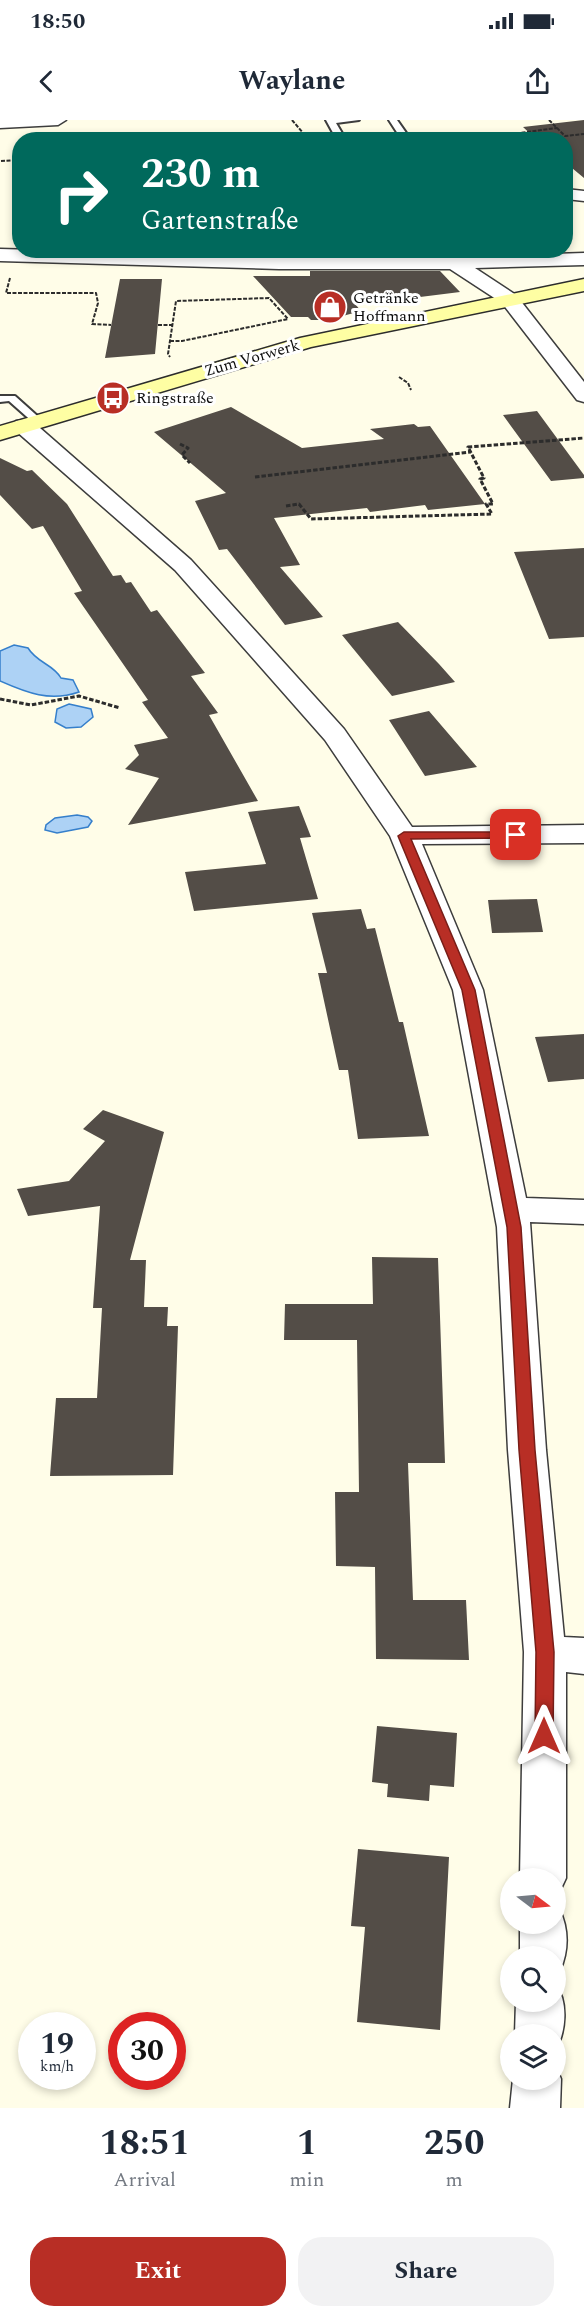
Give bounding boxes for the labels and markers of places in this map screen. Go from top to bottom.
place label: Getränke Hoffmann [353,286,426,328]
shop icon: Getränke Hoffmann [312,289,348,325]
bus stop icon: Ringstraße [95,380,131,416]
place label: Ringstraße [136,386,214,410]
pin [490,809,541,860]

